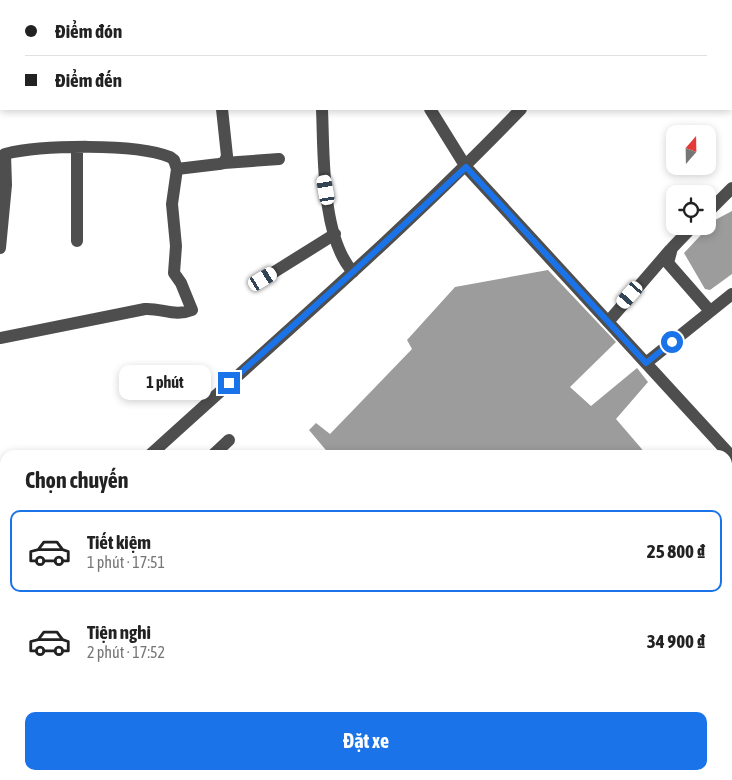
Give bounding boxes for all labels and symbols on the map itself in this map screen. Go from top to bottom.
north arrow [666,125,716,175]
car [316,174,335,206]
car [246,265,279,293]
car [614,279,645,311]
route start [661,331,683,353]
callout: 1 phút [119,366,212,400]
route end [218,372,240,394]

